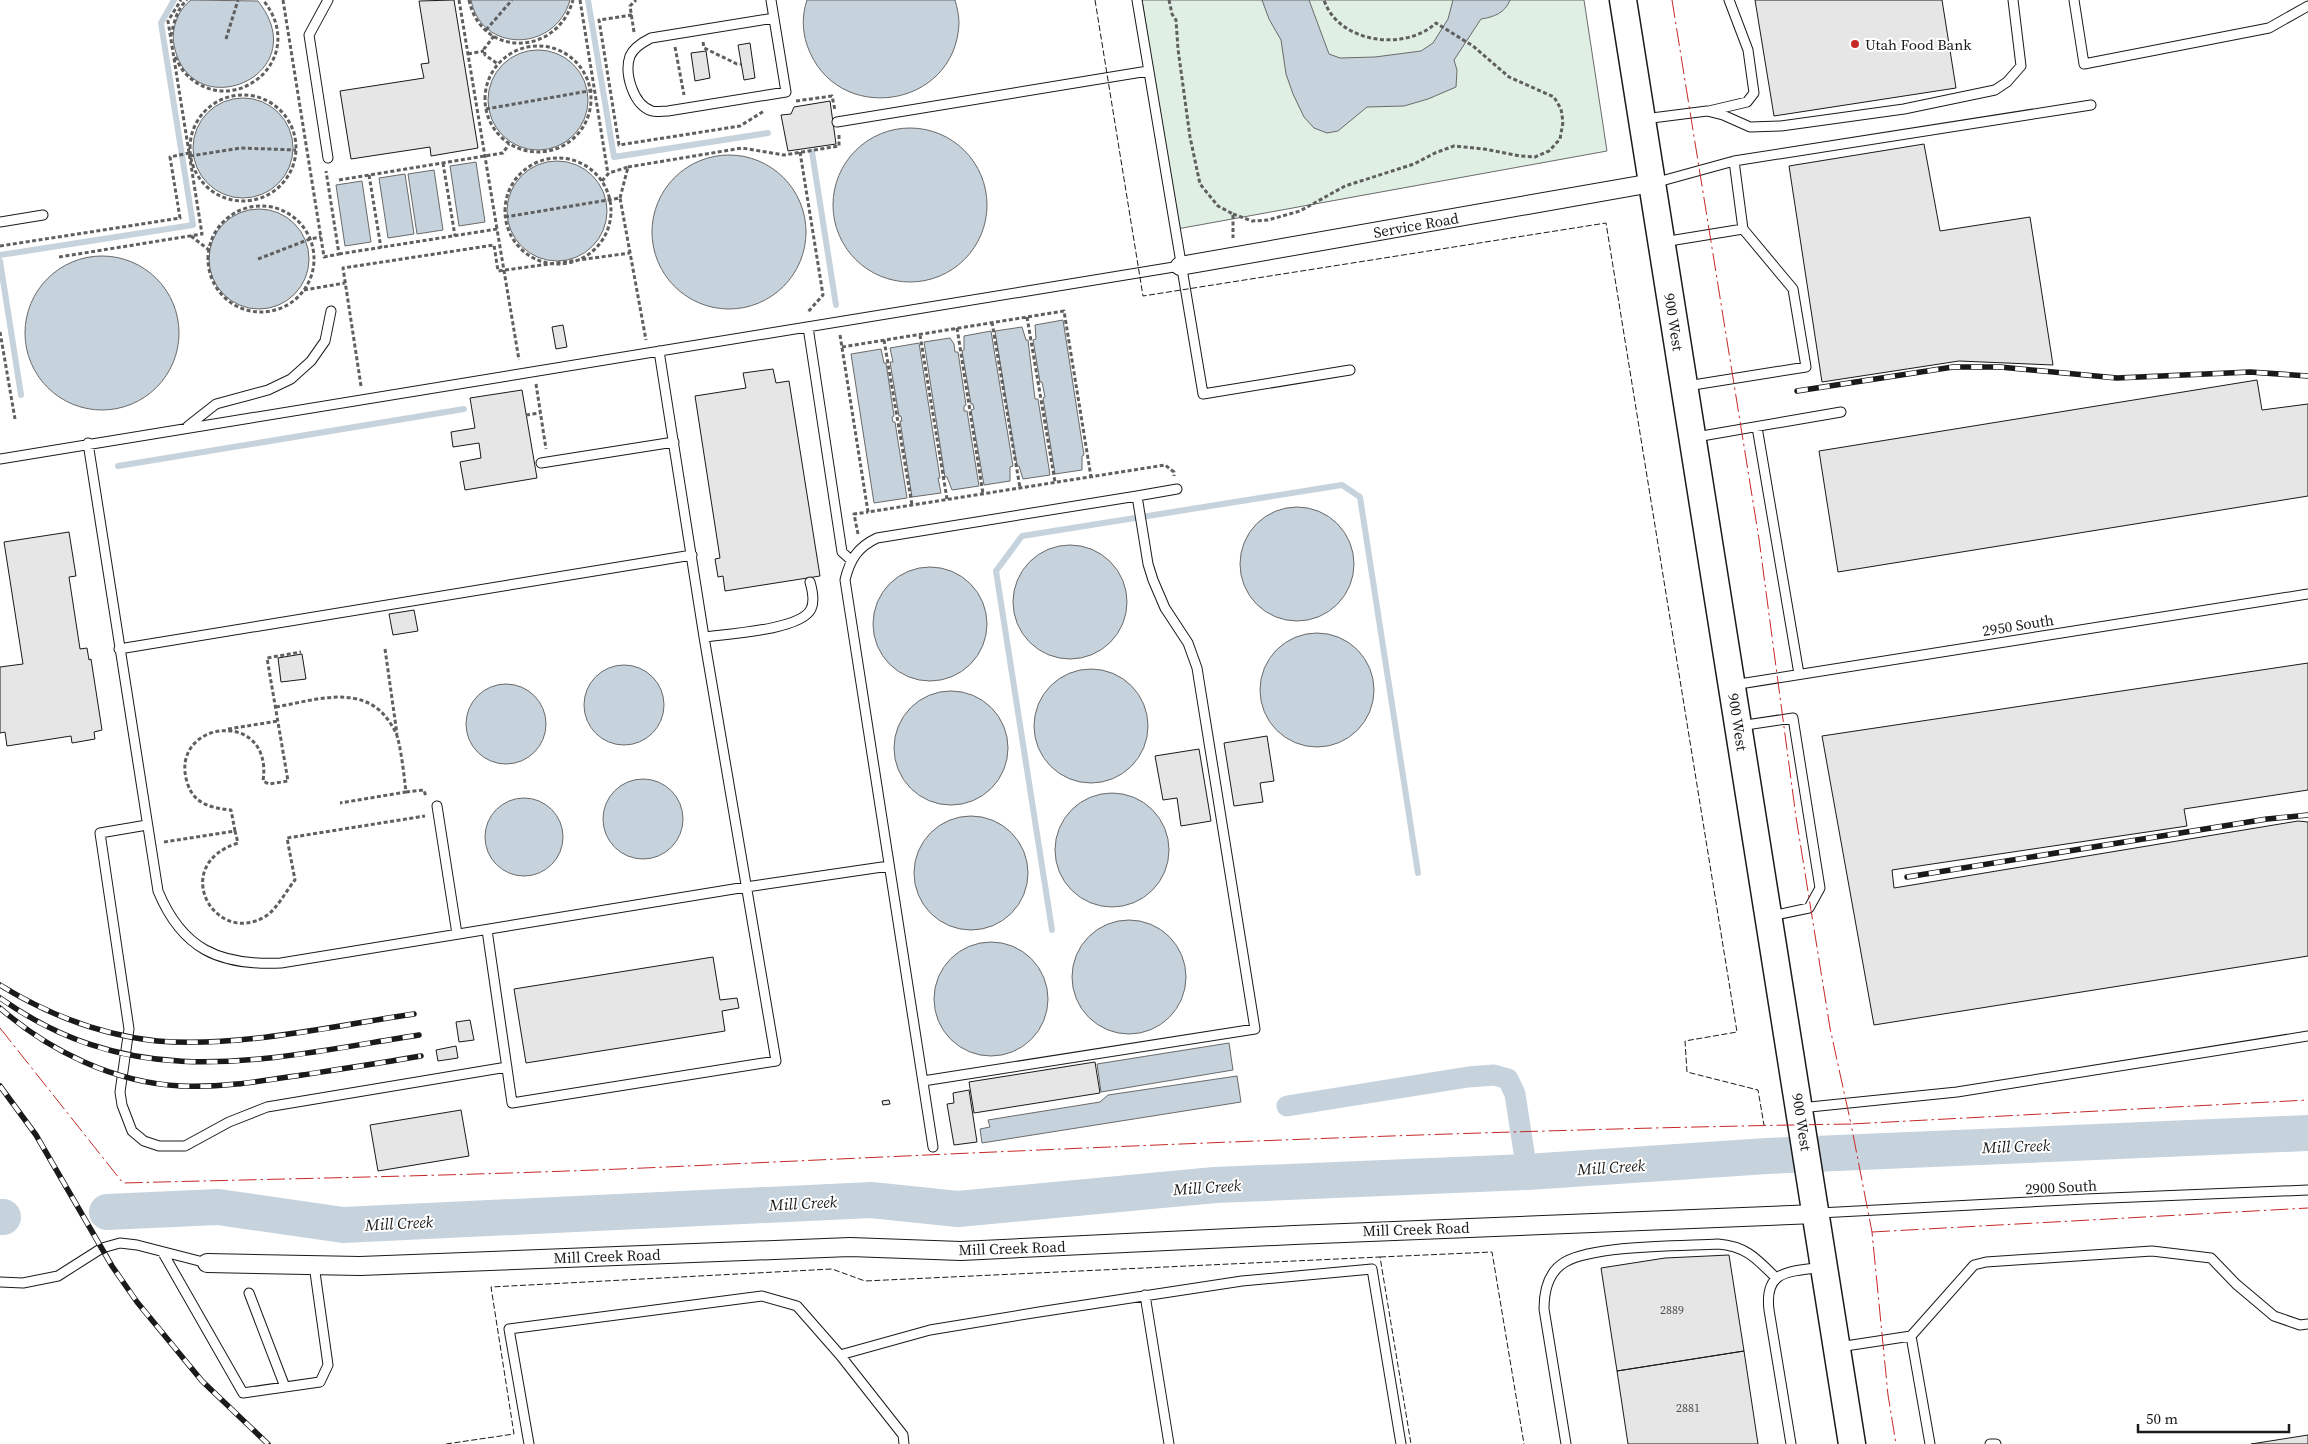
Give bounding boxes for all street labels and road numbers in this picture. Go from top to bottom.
street label: Service Road [1372,207,1461,243]
street label: 900 West [1659,292,1689,352]
street label: 2950 South [1981,609,2055,641]
street label: 900 West [1723,692,1753,752]
street label: 900 West [1787,1092,1817,1152]
street label: 2900 South [2025,1175,2097,1199]
street label: Mill Creek Road [1362,1217,1470,1241]
street label: Mill Creek Road [958,1236,1066,1260]
street label: Mill Creek Road [553,1244,661,1268]

